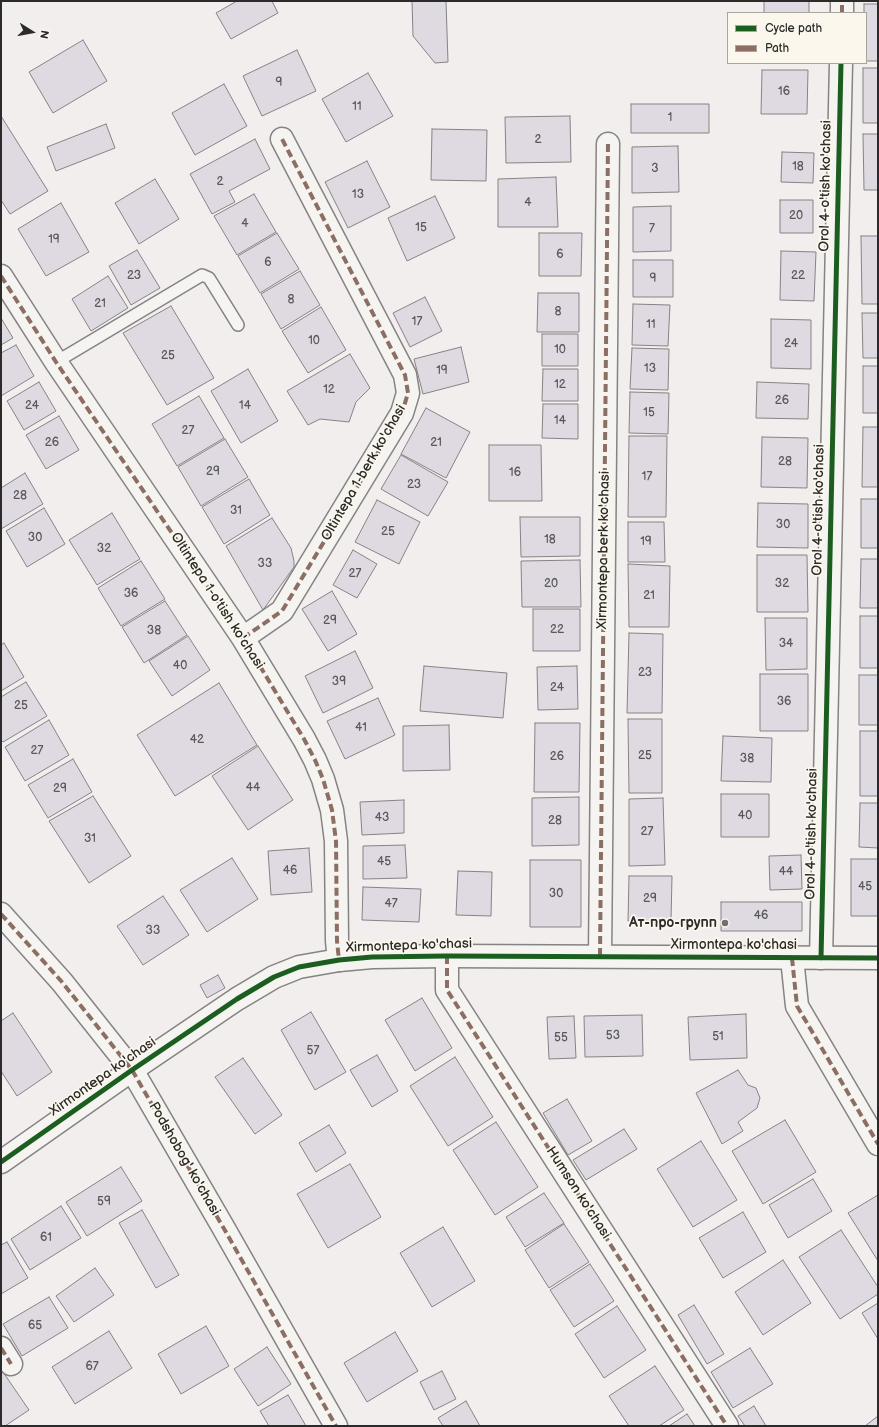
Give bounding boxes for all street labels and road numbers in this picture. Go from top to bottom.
street label: Orol 4-o'tish ko'chasi [816,120,836,252]
street label: Oltintepa 1-berk ko'chasi [318,402,410,544]
street label: Orol 4-o'tish ko'chasi [809,444,829,576]
street label: Xirmontepa berk ko'chasi [594,471,614,629]
street label: Oltintepa 1-o'tish ko'chasi [167,530,267,672]
street label: Orol 4-o'tish ko'chasi [802,768,822,900]
street label: Xirmontepa ko'chasi [346,935,472,957]
street label: Xirmontepa ko'chasi [671,937,797,953]
street label: Xirmontepa ko'chasi [46,1034,160,1120]
street label: Podshobog' ko'chasi [145,1099,223,1219]
street label: Humson ko'chasi [542,1144,614,1242]

